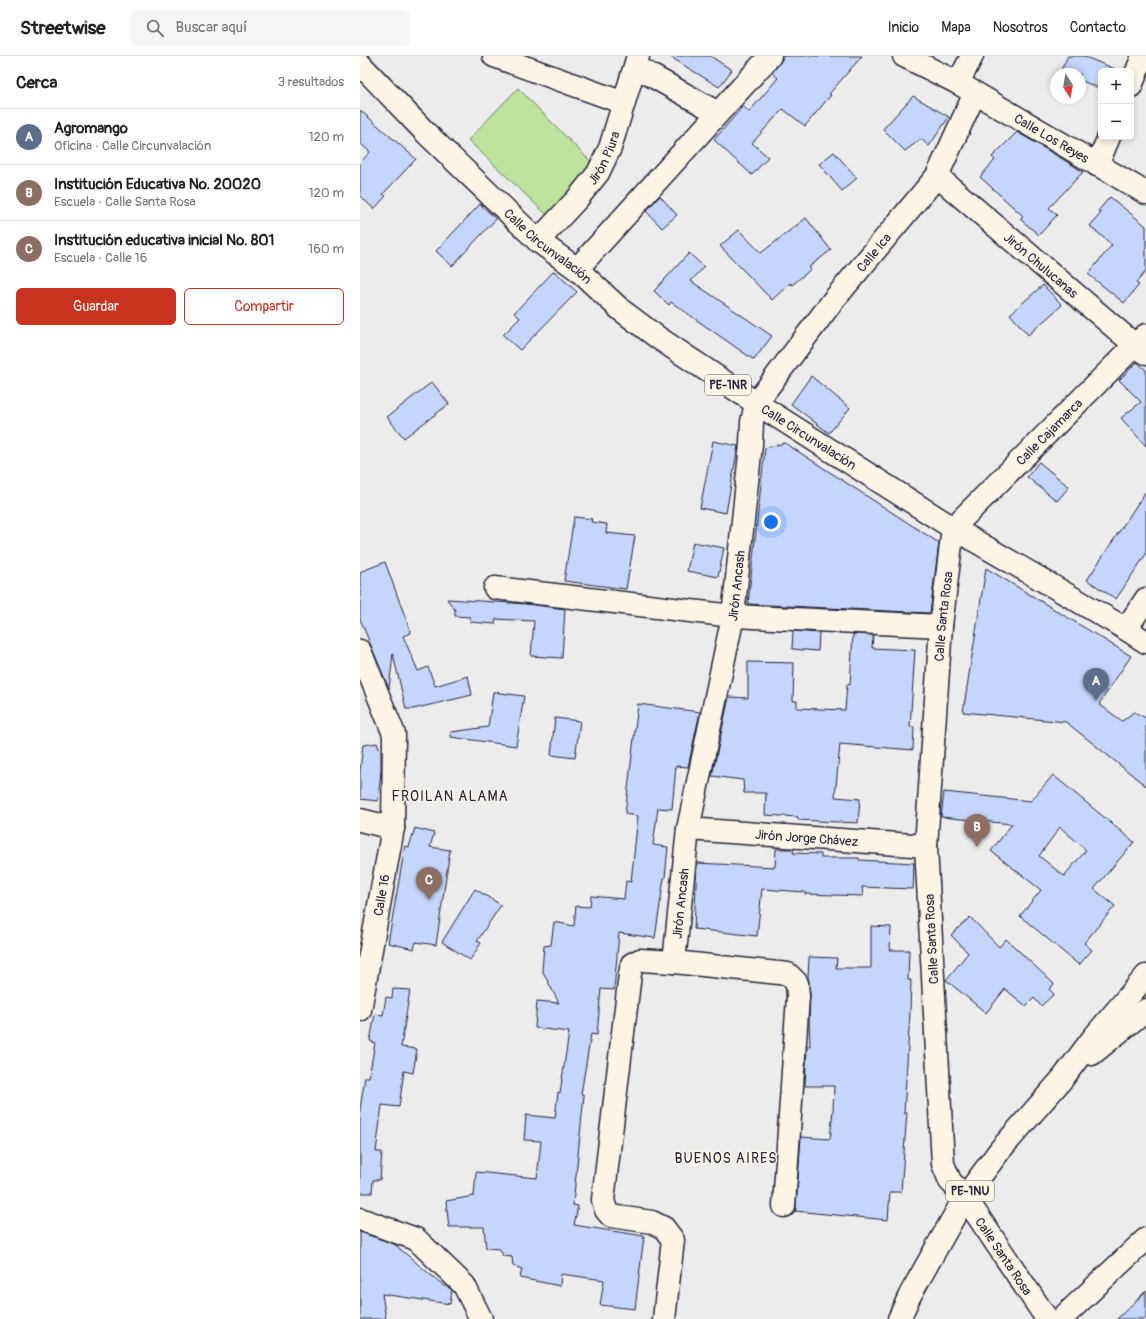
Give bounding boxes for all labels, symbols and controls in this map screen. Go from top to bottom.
search box [130,10,410,46]
text: Streetwise [20,16,106,40]
icon: search [144,17,166,39]
text: Buscar aquí [176,18,247,37]
text: Inicio [888,19,919,36]
text: Mapa [941,19,971,36]
text: Nosotros [993,19,1048,36]
text: Contacto [1070,19,1126,36]
north arrow [1050,68,1086,104]
map controls [1098,68,1134,140]
button: + [1098,68,1134,104]
text: Cerca [16,72,57,93]
text: 3 resultados [278,74,344,90]
button: − [1098,104,1134,140]
street label: Calle Los Reyes [1011,111,1092,167]
text: Agromango [54,119,128,138]
text: A [25,129,33,145]
text: 120 m [308,129,344,145]
street label: Jirón Piura [585,130,624,188]
text: Oficina · Calle Circunvalación [54,138,211,154]
text: Institución Educativa No. 20020 [54,175,261,194]
text: B [25,185,33,201]
text: 120 m [308,185,344,201]
text: Escuela · Calle Santa Rosa [54,194,196,210]
street label: Calle Circunvalación [500,206,595,288]
street label: Calle Ica [853,230,895,276]
street label: Jirón Chulucanas [1000,230,1081,302]
text: Institución educativa inicial No. 801 [54,231,274,250]
text: C [25,241,33,257]
text: 160 m [308,241,344,257]
text: Escuela · Calle 16 [54,250,147,266]
button: Guardar [16,288,176,325]
button: Compartir [184,288,344,325]
road number: PE-1NR [705,375,751,395]
street label: Calle Cajamarca [1013,396,1086,469]
street label: Calle Circunvalación [758,401,859,474]
your location [761,512,781,532]
street label: Jirón Ancash [725,550,749,623]
street label: Calle Santa Rosa [932,571,957,662]
pin: A [1083,668,1109,701]
district label: FROILAN ALAMA [391,788,509,805]
pin: B [964,814,990,847]
street label: Jirón Jorge Chávez [754,827,859,850]
pin: C [416,867,442,900]
street label: Jirón Ancash [670,867,693,940]
street label: Calle 16 [370,873,394,917]
street label: Calle Santa Rosa [922,893,942,985]
district label: BUENOS AIRES [675,1150,777,1167]
road number: PE-1NU [946,1181,994,1201]
street label: Calle Santa Rosa [971,1215,1035,1299]

